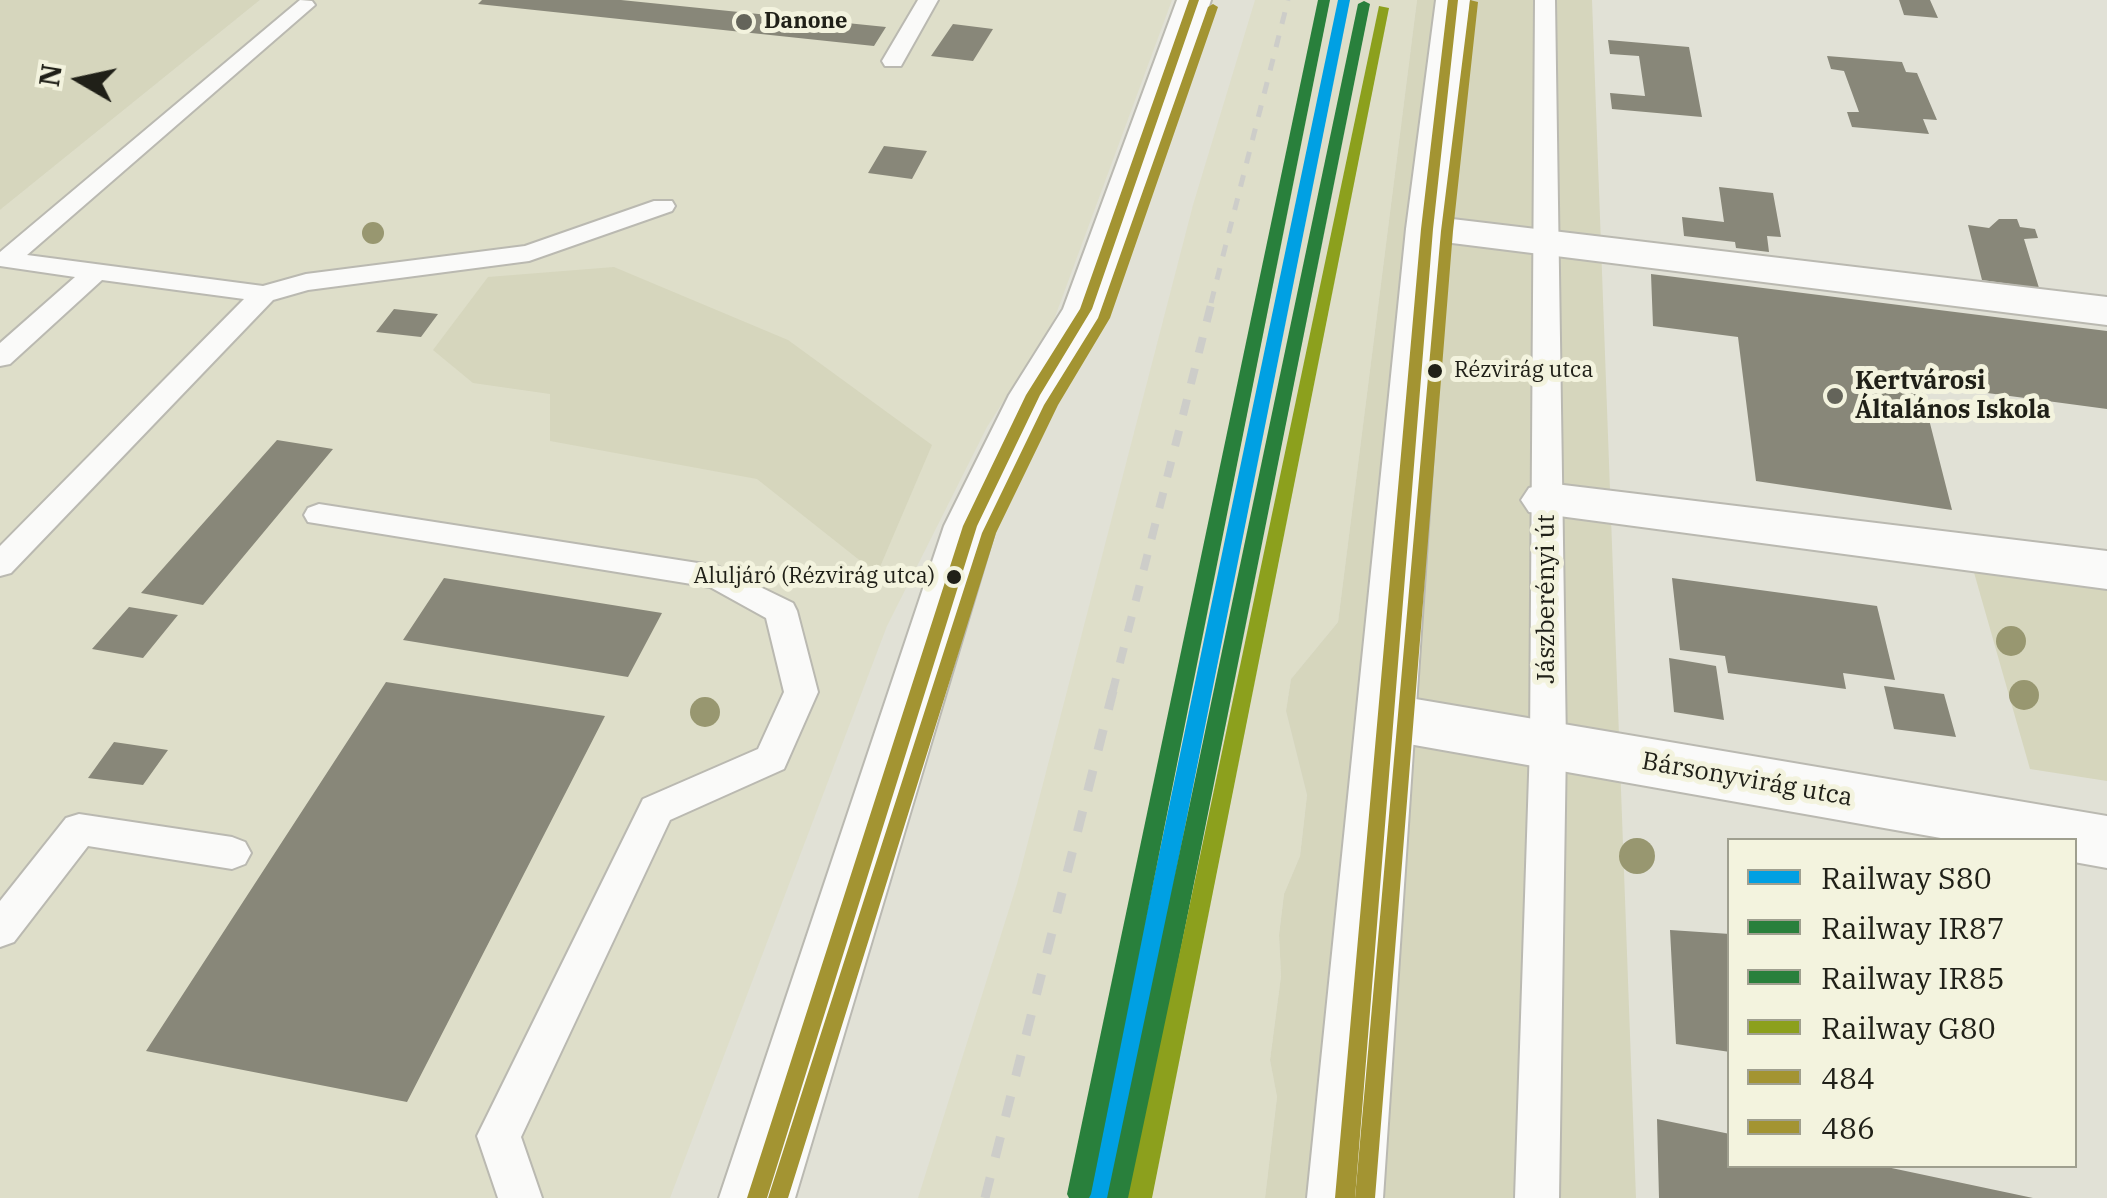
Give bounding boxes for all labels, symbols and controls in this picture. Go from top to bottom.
place label: Danone [764,9,848,35]
marker: Danone [733,11,755,33]
north arrow [30,30,130,130]
text: N [30,61,70,89]
place label: Rézvirág utca [1454,358,1593,384]
marker: Rézvirág utca [1425,361,1445,381]
place label: Kertvárosi Általános Iskola [1855,367,2051,426]
marker: Kertvárosi Általános Iskola [1824,385,1846,407]
street label: Jászberényi út [1532,514,1562,684]
place label: Aluljáró (Rézvirág utca) [694,564,935,590]
marker: Aluljáró (Rézvirág utca) [944,567,964,587]
street label: Bársonyvirág utca [1639,747,1855,813]
legend [1727,838,2077,1168]
text: Railway S80 [1821,858,1992,897]
text: Railway IR87 [1821,908,2005,947]
text: Railway IR85 [1821,958,2005,997]
text: Railway G80 [1821,1008,1996,1047]
text: 484 [1821,1058,1875,1097]
text: 486 [1821,1108,1875,1147]

